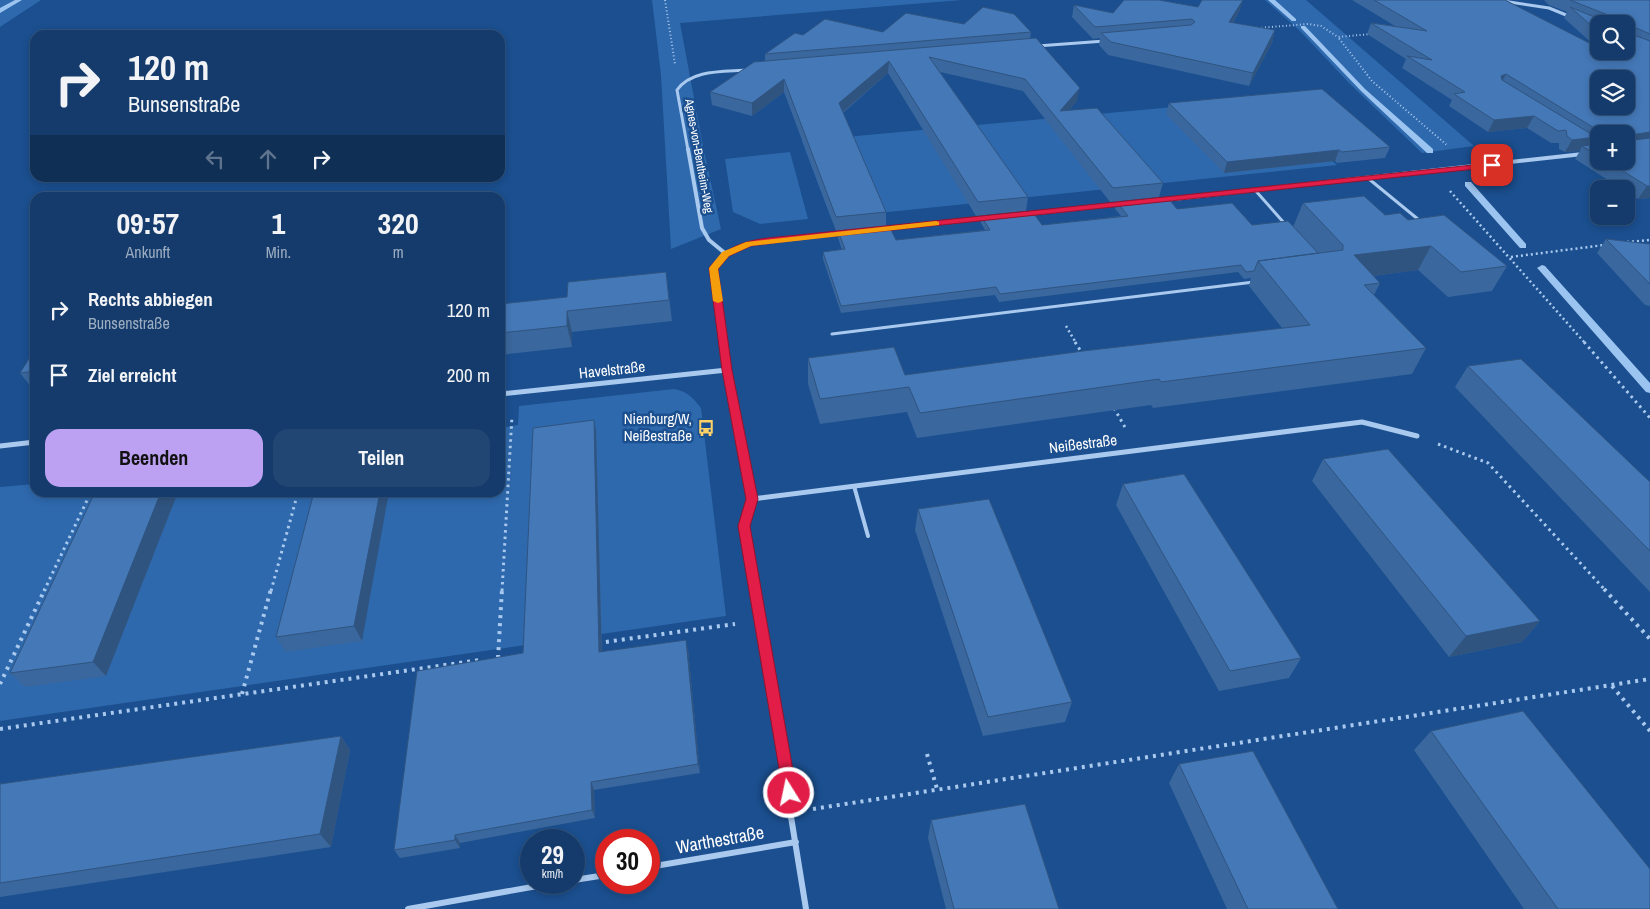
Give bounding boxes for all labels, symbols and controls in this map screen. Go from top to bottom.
map controls [1590,15,1635,225]
button: search [1590,15,1635,60]
text: 120 m [128,44,209,91]
icon: right [45,50,110,115]
button: layers [1590,70,1635,115]
text: Bunsenstraße [128,89,240,119]
street label: Agnes-von-Bentheim-Weg [681,97,717,215]
button: + [1590,125,1635,170]
pin [1471,144,1513,186]
icon: left [201,145,229,173]
icon: ahead [254,145,282,173]
icon: right [307,145,335,173]
icon: arrive [1478,151,1506,179]
button: − [1590,180,1635,225]
text: 09:57 [116,203,179,243]
text: 1 [272,203,285,243]
text: 320 [378,203,419,243]
text: Ankunft [126,241,170,263]
text: Min. [266,241,291,263]
text: m [393,241,404,263]
text: Rechts abbiegen [88,286,213,312]
icon: right [45,296,73,324]
text: 120 m [447,297,490,323]
text: Bunsenstraße [88,312,170,334]
street label: Havelstraße [578,356,646,383]
icon: arrive [45,361,73,389]
text: Ziel erreicht [88,362,176,388]
text: 200 m [447,362,490,388]
place label: Nienburg/W, Neißestraße [624,408,692,446]
bus stop icon: Nienburg/W, Neißestraße [696,418,716,438]
button: Beenden [45,429,263,487]
button: Teilen [273,429,490,487]
street label: Neißestraße [1048,429,1118,458]
position arrow [762,766,814,818]
street label: Warthestraße [674,819,766,860]
speed limit sign: 30 [595,829,660,894]
text: 29 [541,838,564,872]
text: km/h [542,866,563,882]

